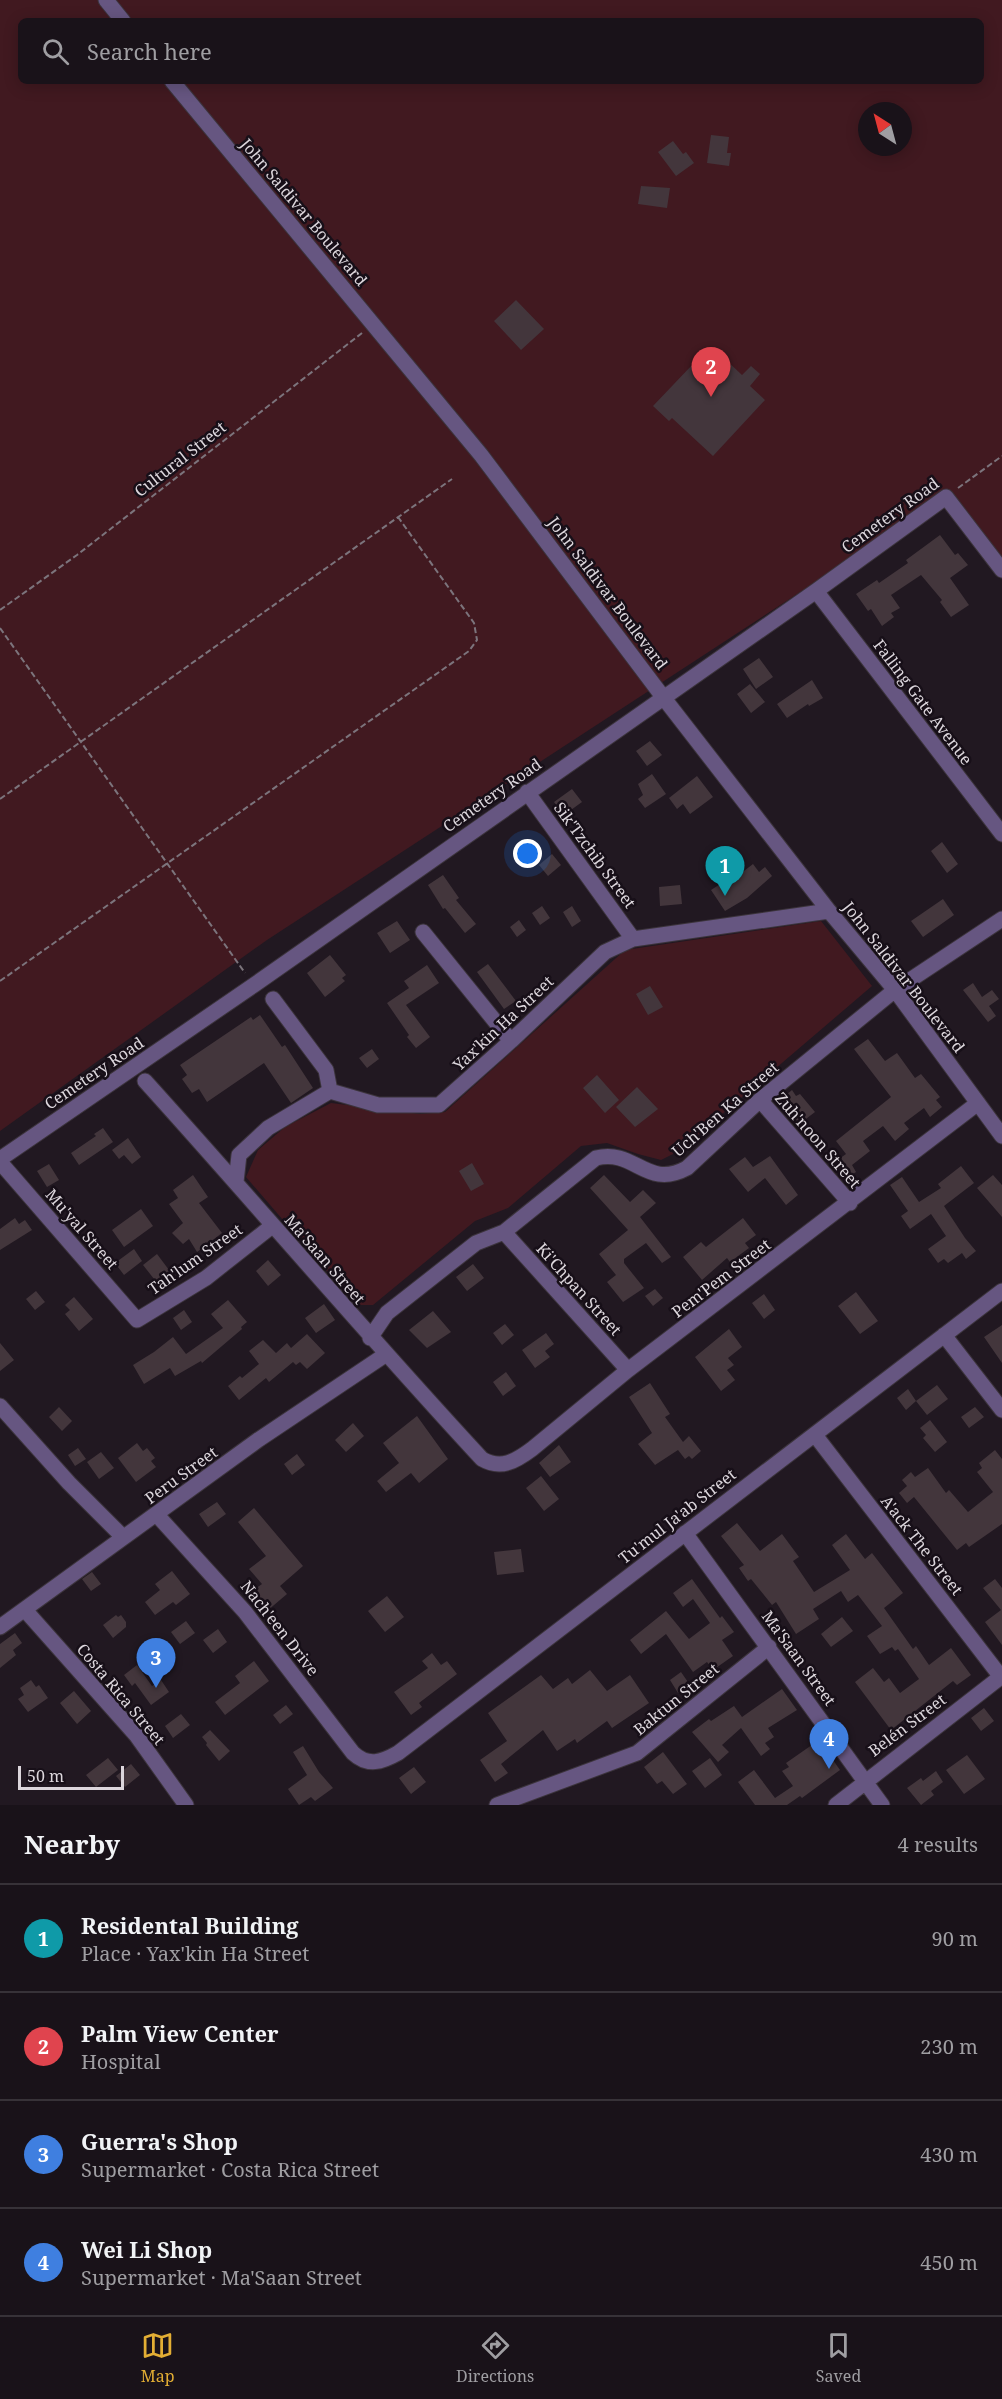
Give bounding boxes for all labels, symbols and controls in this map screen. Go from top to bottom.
search box [18,18,984,84]
icon: search [39,35,72,68]
text: Search here [87,36,212,66]
north arrow [858,102,912,156]
street label: John Saldivar Boulevard [235,133,372,291]
pin: 2 [692,348,730,397]
street label: Cultural Street [130,416,231,502]
street label: Cemetery Road [837,472,943,558]
street label: John Saldivar Boulevard [543,511,673,674]
street label: Falling Gate Avenue [869,635,977,769]
street label: Cemetery Road [438,753,546,837]
street label: Sik'Tzchib Street [549,797,641,913]
your location [513,839,542,868]
pin: 1 [706,846,744,896]
street label: John Saldivar Boulevard [837,896,970,1057]
street label: Yax'kin Ha Street [447,970,558,1076]
street label: Cemetery Road [40,1031,148,1114]
street label: Uch'Ben Ka Street [667,1056,783,1162]
street label: Zuh'noon Street [770,1087,866,1193]
street label: Mu'yal Street [41,1184,124,1274]
street label: Ma'Saan Street [280,1209,371,1309]
street label: Tah'lum Street [143,1218,247,1300]
street label: Pem'Pem Street [667,1233,775,1322]
street label: Ki'Chpan Street [531,1238,627,1340]
street label: Peru Street [140,1441,222,1509]
street label: Tu'mul Ja'ab Street [614,1463,740,1569]
street label: A'ack The Street [876,1490,968,1600]
street label: Nach'een Drive [236,1576,324,1680]
street label: Ma'Saan Street [757,1606,841,1710]
pin: 3 [136,1638,176,1688]
street label: Costa Rica Street [72,1639,170,1750]
street label: Baktun Street [629,1658,724,1740]
street label: Belén Street [864,1688,951,1761]
pin: 4 [810,1720,848,1769]
scale bar [18,1763,124,1790]
text: 50 m [27,1765,64,1787]
text: Nearby [24,1826,120,1862]
text: 4 results [898,1831,978,1858]
text: Residental Building [81,1910,299,1940]
text: 1 [38,1925,49,1952]
text: 90 m [932,1925,978,1952]
text: Place · Yax'kin Ha Street [81,1940,309,1967]
text: Palm View Center [81,2018,279,2048]
text: 2 [38,2033,49,2060]
text: 230 m [920,2033,978,2060]
text: Hospital [81,2048,161,2075]
text: Guerra's Shop [81,2126,238,2156]
text: 3 [38,2141,49,2168]
text: 430 m [920,2141,978,2168]
text: Supermarket · Costa Rica Street [81,2156,379,2183]
text: Wei Li Shop [81,2234,212,2264]
text: 4 [38,2249,49,2276]
text: 450 m [920,2249,978,2276]
text: Supermarket · Ma'Saan Street [81,2264,362,2291]
tab: Map [141,2329,175,2387]
tab: Directions [456,2329,534,2387]
tab: Saved [816,2329,861,2387]

